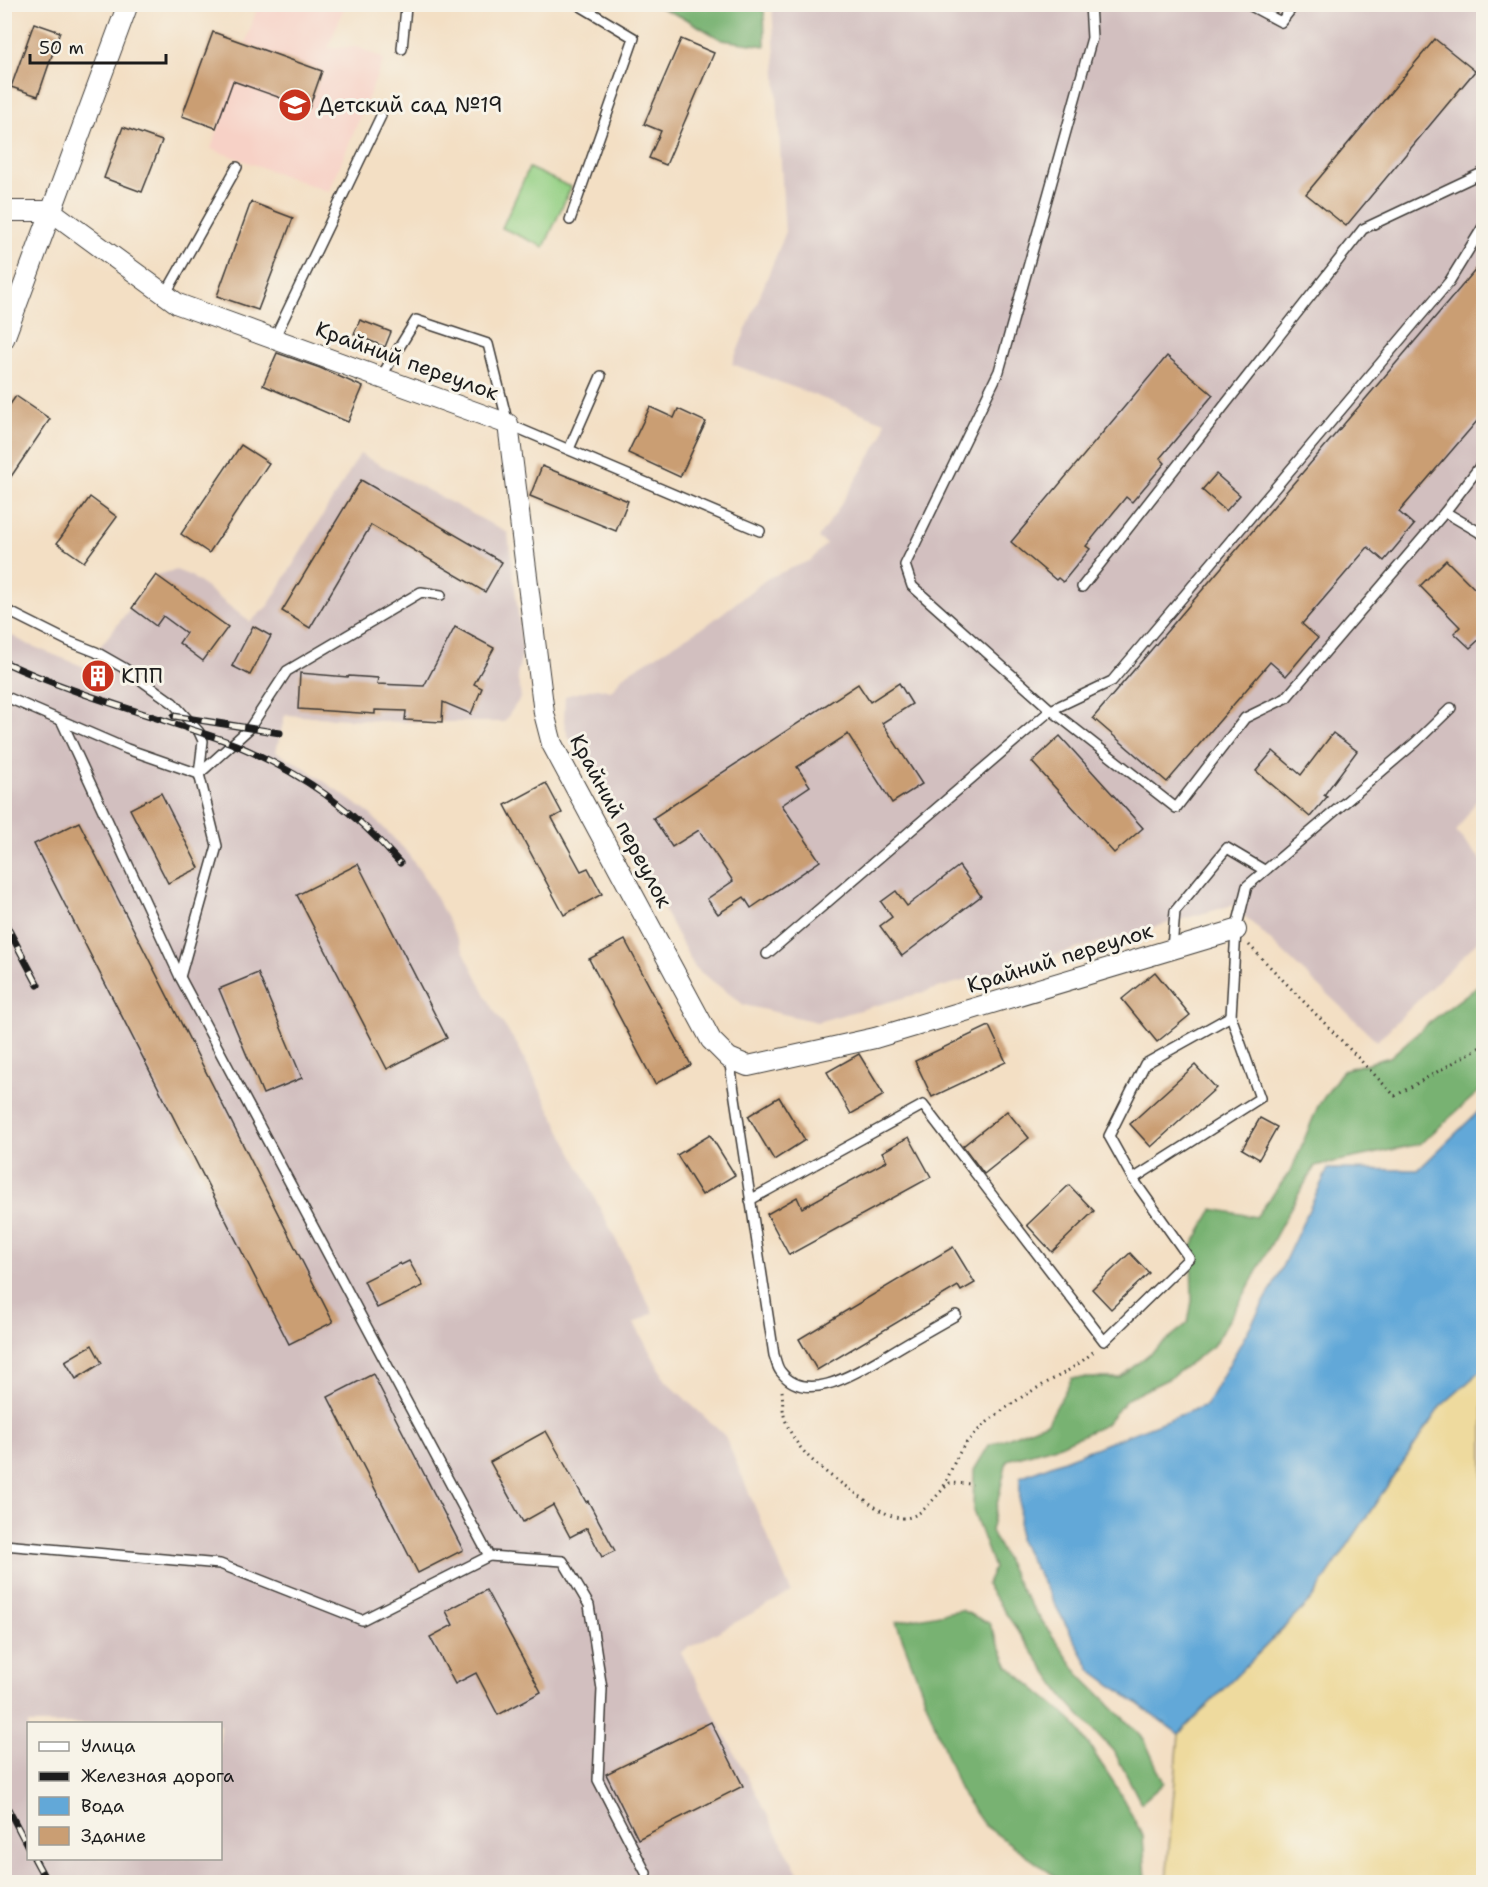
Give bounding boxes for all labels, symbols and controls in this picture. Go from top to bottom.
scale bar [30,27,166,65]
text: 50 m [39,36,84,60]
school or university icon: Детский сад №19 [277,87,313,123]
place label: Детский сад №19 [318,91,503,119]
street label: Крайний переулок [312,315,502,407]
building icon: КПП [80,658,116,694]
place label: КПП [121,662,163,690]
street label: Крайний переулок [563,729,679,913]
street label: Крайний переулок [964,916,1156,1000]
legend [27,1722,222,1860]
text: Улица [81,1734,135,1758]
text: Железная дорога [81,1764,234,1788]
text: Вода [81,1794,124,1818]
text: Здание [81,1824,146,1848]

